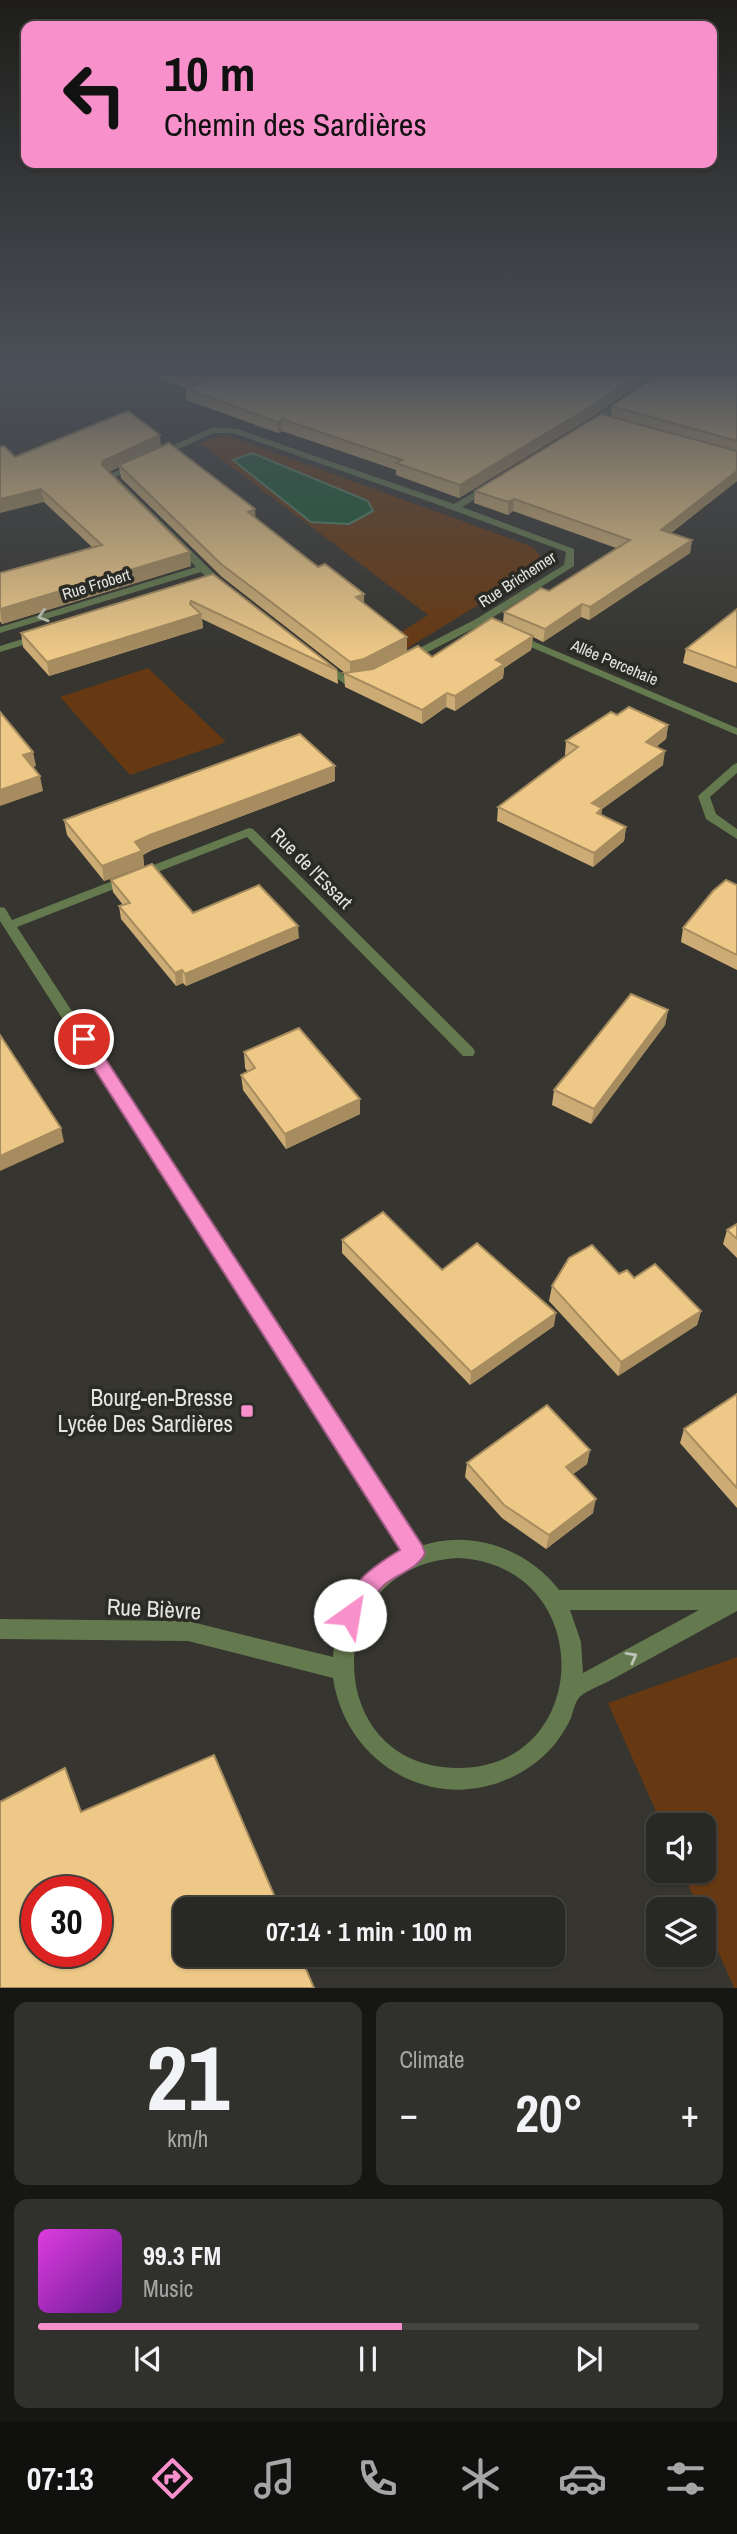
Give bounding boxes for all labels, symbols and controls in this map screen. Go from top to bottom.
text: 10 m [164,40,256,106]
icon: left [49,49,140,140]
text: Chemin des Sardières [164,103,427,146]
street label: Rue Brichemer [474,545,561,612]
street label: Rue Frobert [59,563,133,605]
one-way arrow [37,608,49,623]
street label: Allée Percehaie [567,633,662,690]
street label: Rue de l'Essart [266,822,359,915]
pin [54,1009,114,1069]
icon: arrive [65,1020,103,1058]
place label: Bourg-en-Bresse Lycée Des Sardières [58,1382,233,1439]
marker: Bourg-en-Bresse Lycée Des Sardières [239,1403,255,1419]
position arrow [313,1578,387,1652]
street label: Rue Bièvre [106,1591,202,1626]
one-way arrow [624,1652,637,1665]
map controls [646,1813,716,1967]
button: sound [646,1813,716,1883]
speed limit sign: 30 [21,1876,112,1967]
button: layers [646,1897,716,1967]
text: 07:14 · 1 min · 100 m [266,1914,472,1949]
text: 21 [146,2016,229,2138]
text: Climate [400,2044,464,2075]
text: 20° [515,2078,583,2148]
text: − [400,2088,418,2139]
text: + [681,2088,699,2139]
text: km/h [167,2123,208,2154]
text: 99.3 FM [143,2238,221,2273]
text: Music [143,2273,193,2304]
icon: previous [129,2340,167,2378]
icon: pause [349,2340,387,2378]
icon: next [570,2340,608,2378]
icon: directions [148,2454,197,2503]
icon: music [250,2454,299,2503]
icon: phone [353,2454,402,2503]
icon: climate [456,2454,505,2503]
icon: car [558,2454,607,2503]
icon: filters [661,2454,710,2503]
text: 07:13 [27,2457,94,2500]

